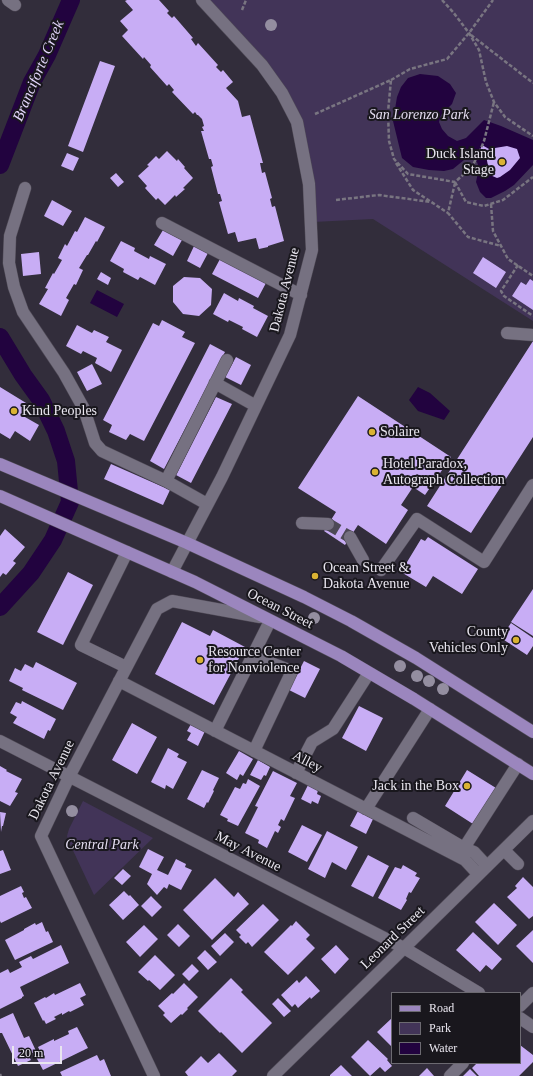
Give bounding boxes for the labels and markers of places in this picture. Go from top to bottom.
place label: Duck Island Stage [426,146,494,178]
marker: Duck Island Stage [497,157,507,167]
place label: Kind Peoples [22,403,97,419]
marker: Kind Peoples [9,406,19,416]
place label: Solaire [380,424,420,440]
marker: Solaire [367,427,377,437]
place label: Hotel Paradox, Autograph Collection [383,456,505,488]
marker: Hotel Paradox, Autograph Collection [370,467,380,477]
place label: Ocean Street & Dakota Avenue [323,560,409,592]
marker: Ocean Street & Dakota Avenue [310,571,320,581]
place label: County Vehicles Only [429,624,508,656]
marker: County Vehicles Only [511,635,521,645]
place label: Resource Center for Nonviolence [208,644,301,676]
marker: Resource Center for Nonviolence [195,655,205,665]
place label: Jack in the Box [372,778,459,794]
marker: Jack in the Box [462,781,472,791]

